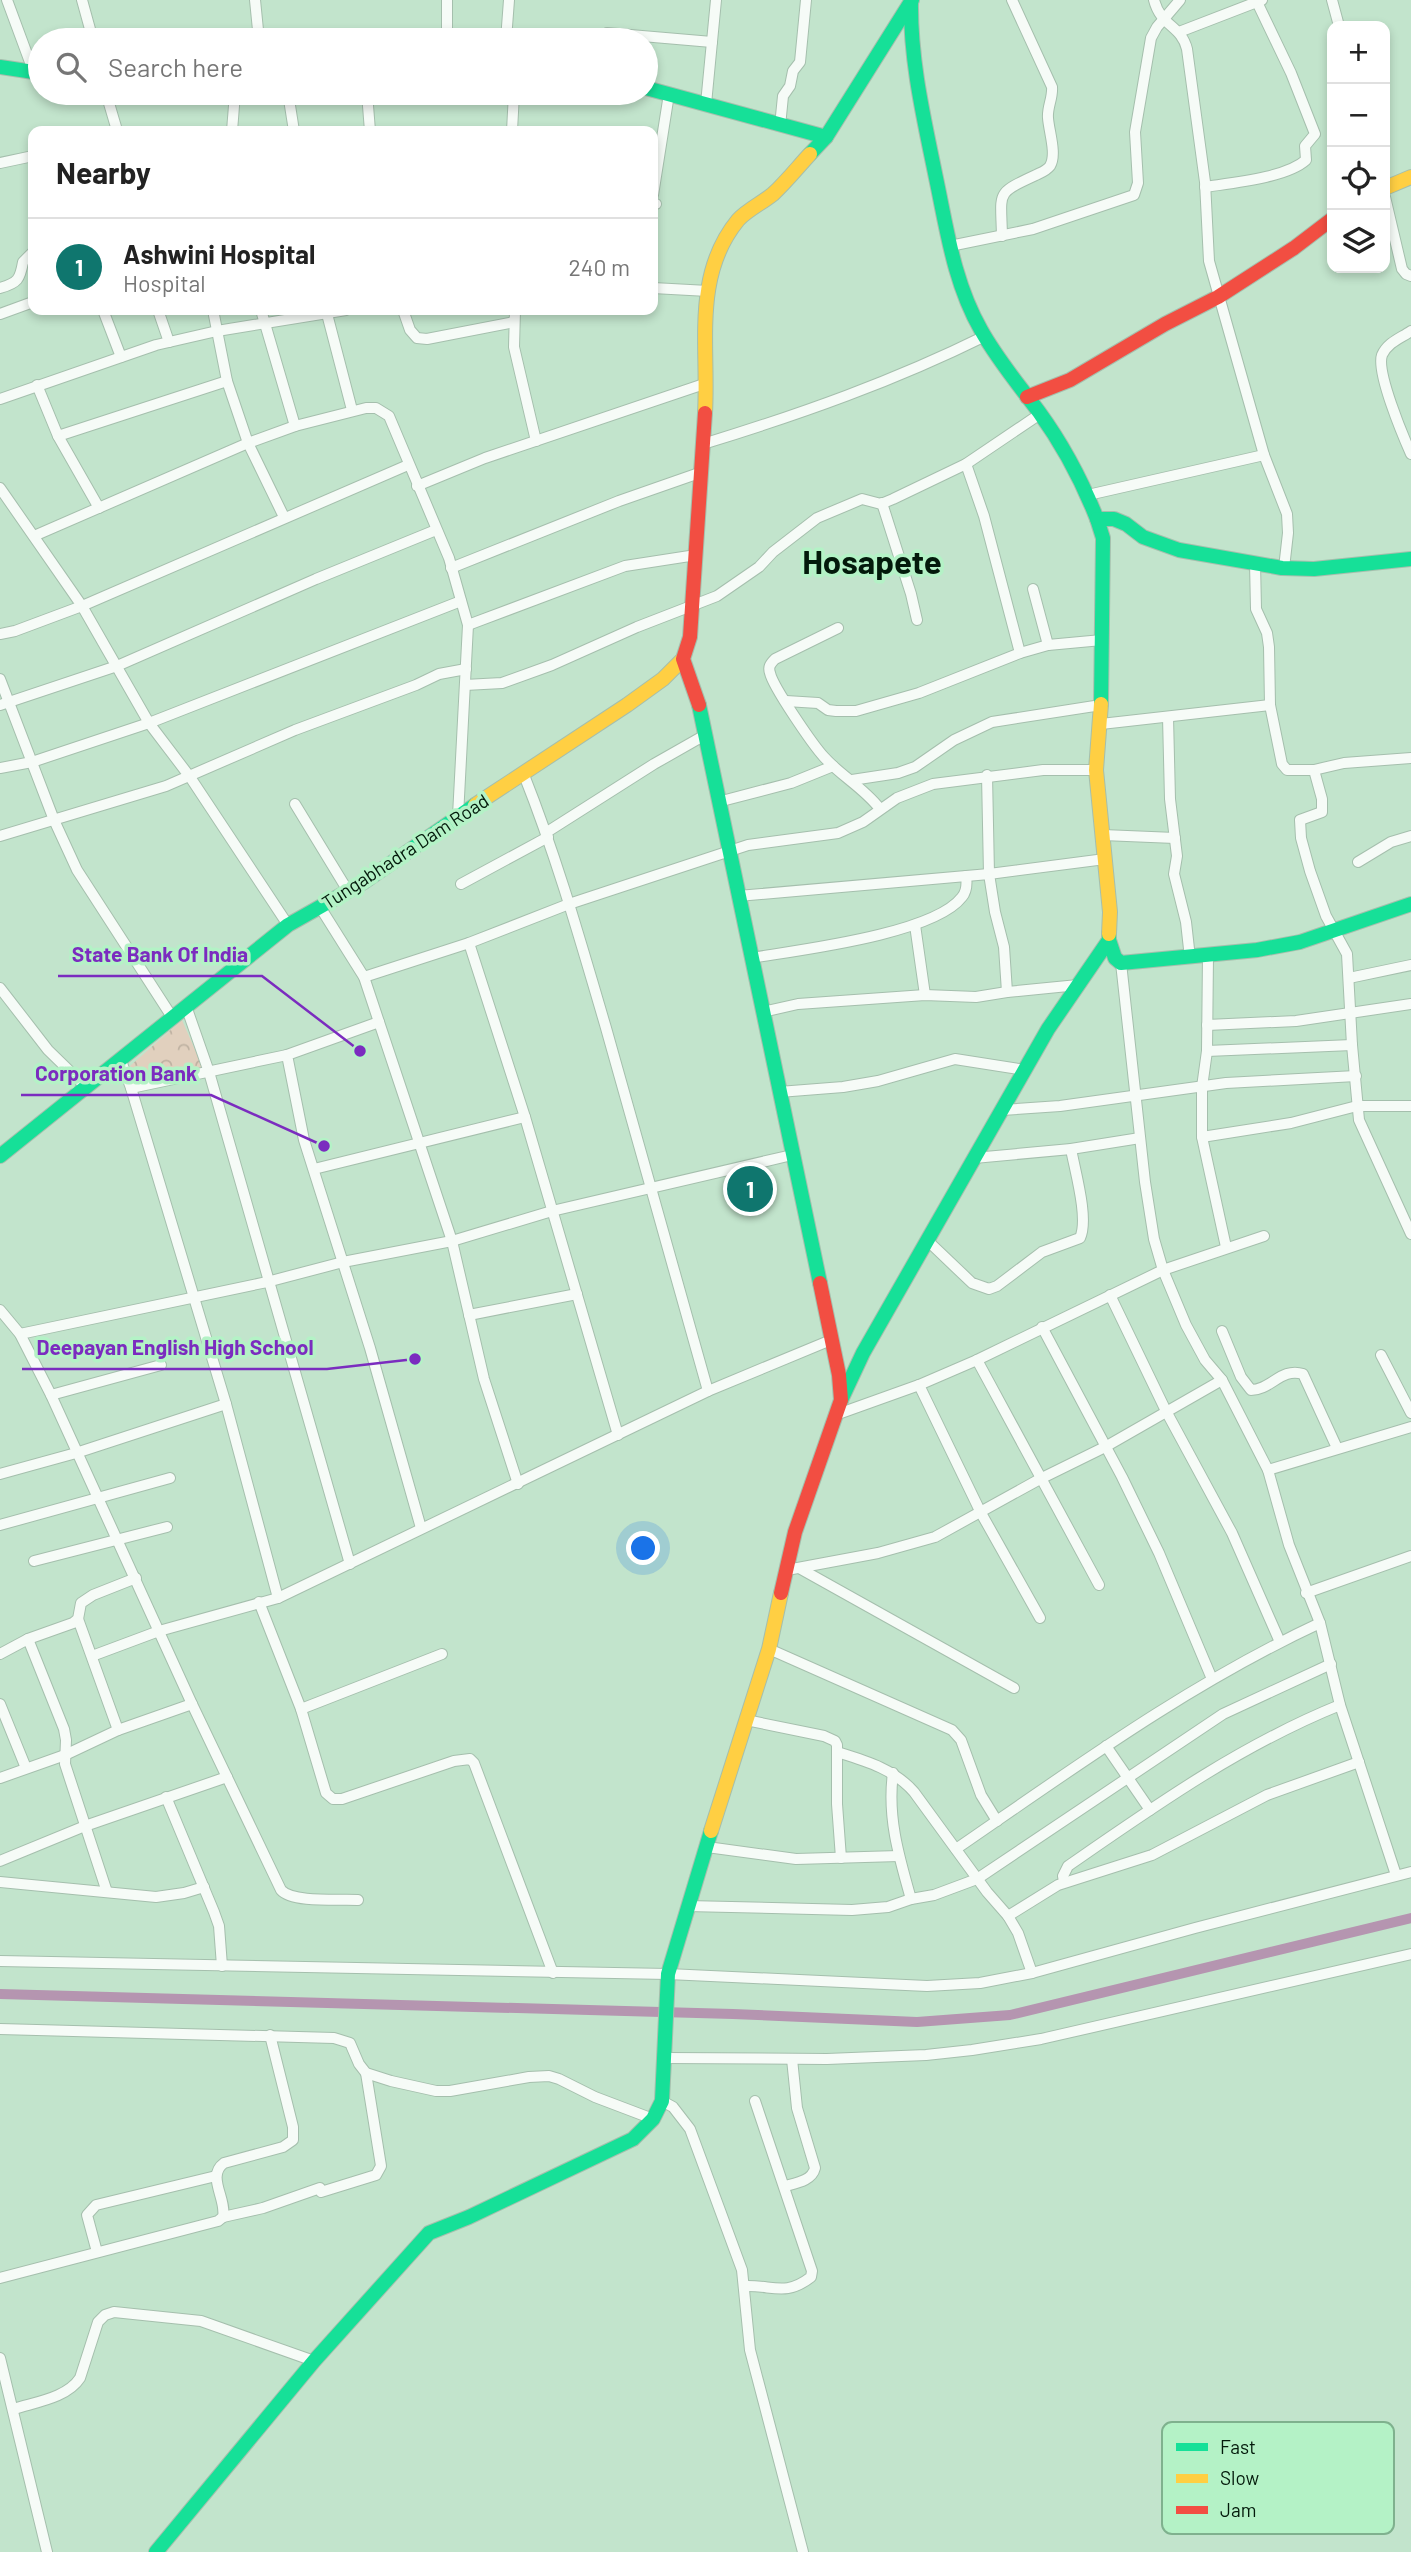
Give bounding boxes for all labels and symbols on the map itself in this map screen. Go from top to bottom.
district label: Hosapete [802,541,942,581]
street label: Tungabhadra Dam Road [317,788,493,914]
callout: State Bank Of India [58,934,262,976]
text: State Bank Of India [72,941,248,966]
callout: Corporation Bank [21,1053,211,1095]
text: Corporation Bank [35,1060,197,1085]
pin: 1 [727,1163,773,1215]
callout: Deepayan English High School [22,1327,327,1369]
text: Deepayan English High School [36,1334,314,1359]
your location [626,1531,660,1565]
legend [1162,2422,1394,2534]
text: Fast [1220,2435,1256,2458]
text: Slow [1220,2466,1259,2489]
text: Jam [1220,2498,1256,2521]

